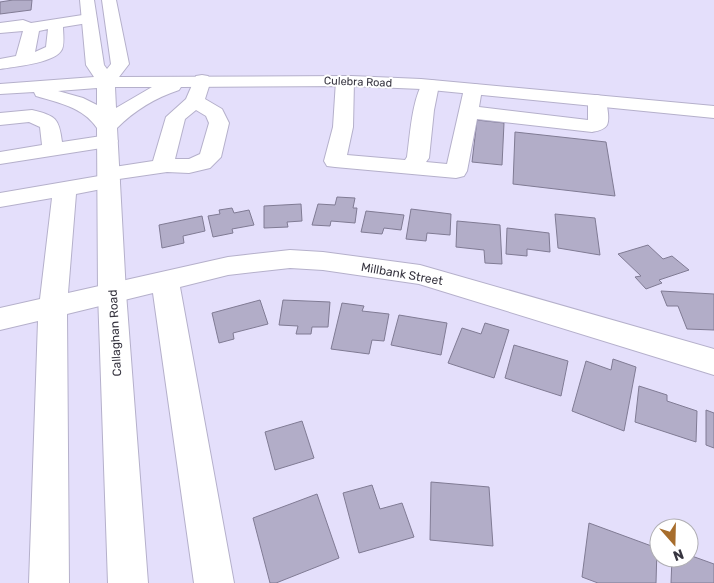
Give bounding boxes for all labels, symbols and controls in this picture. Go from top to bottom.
street label: Culebra Road [324,74,392,90]
street label: Millbank Street [360,260,444,288]
street label: Callaghan Road [106,289,124,377]
north arrow [649,518,699,568]
text: N [671,545,686,564]

